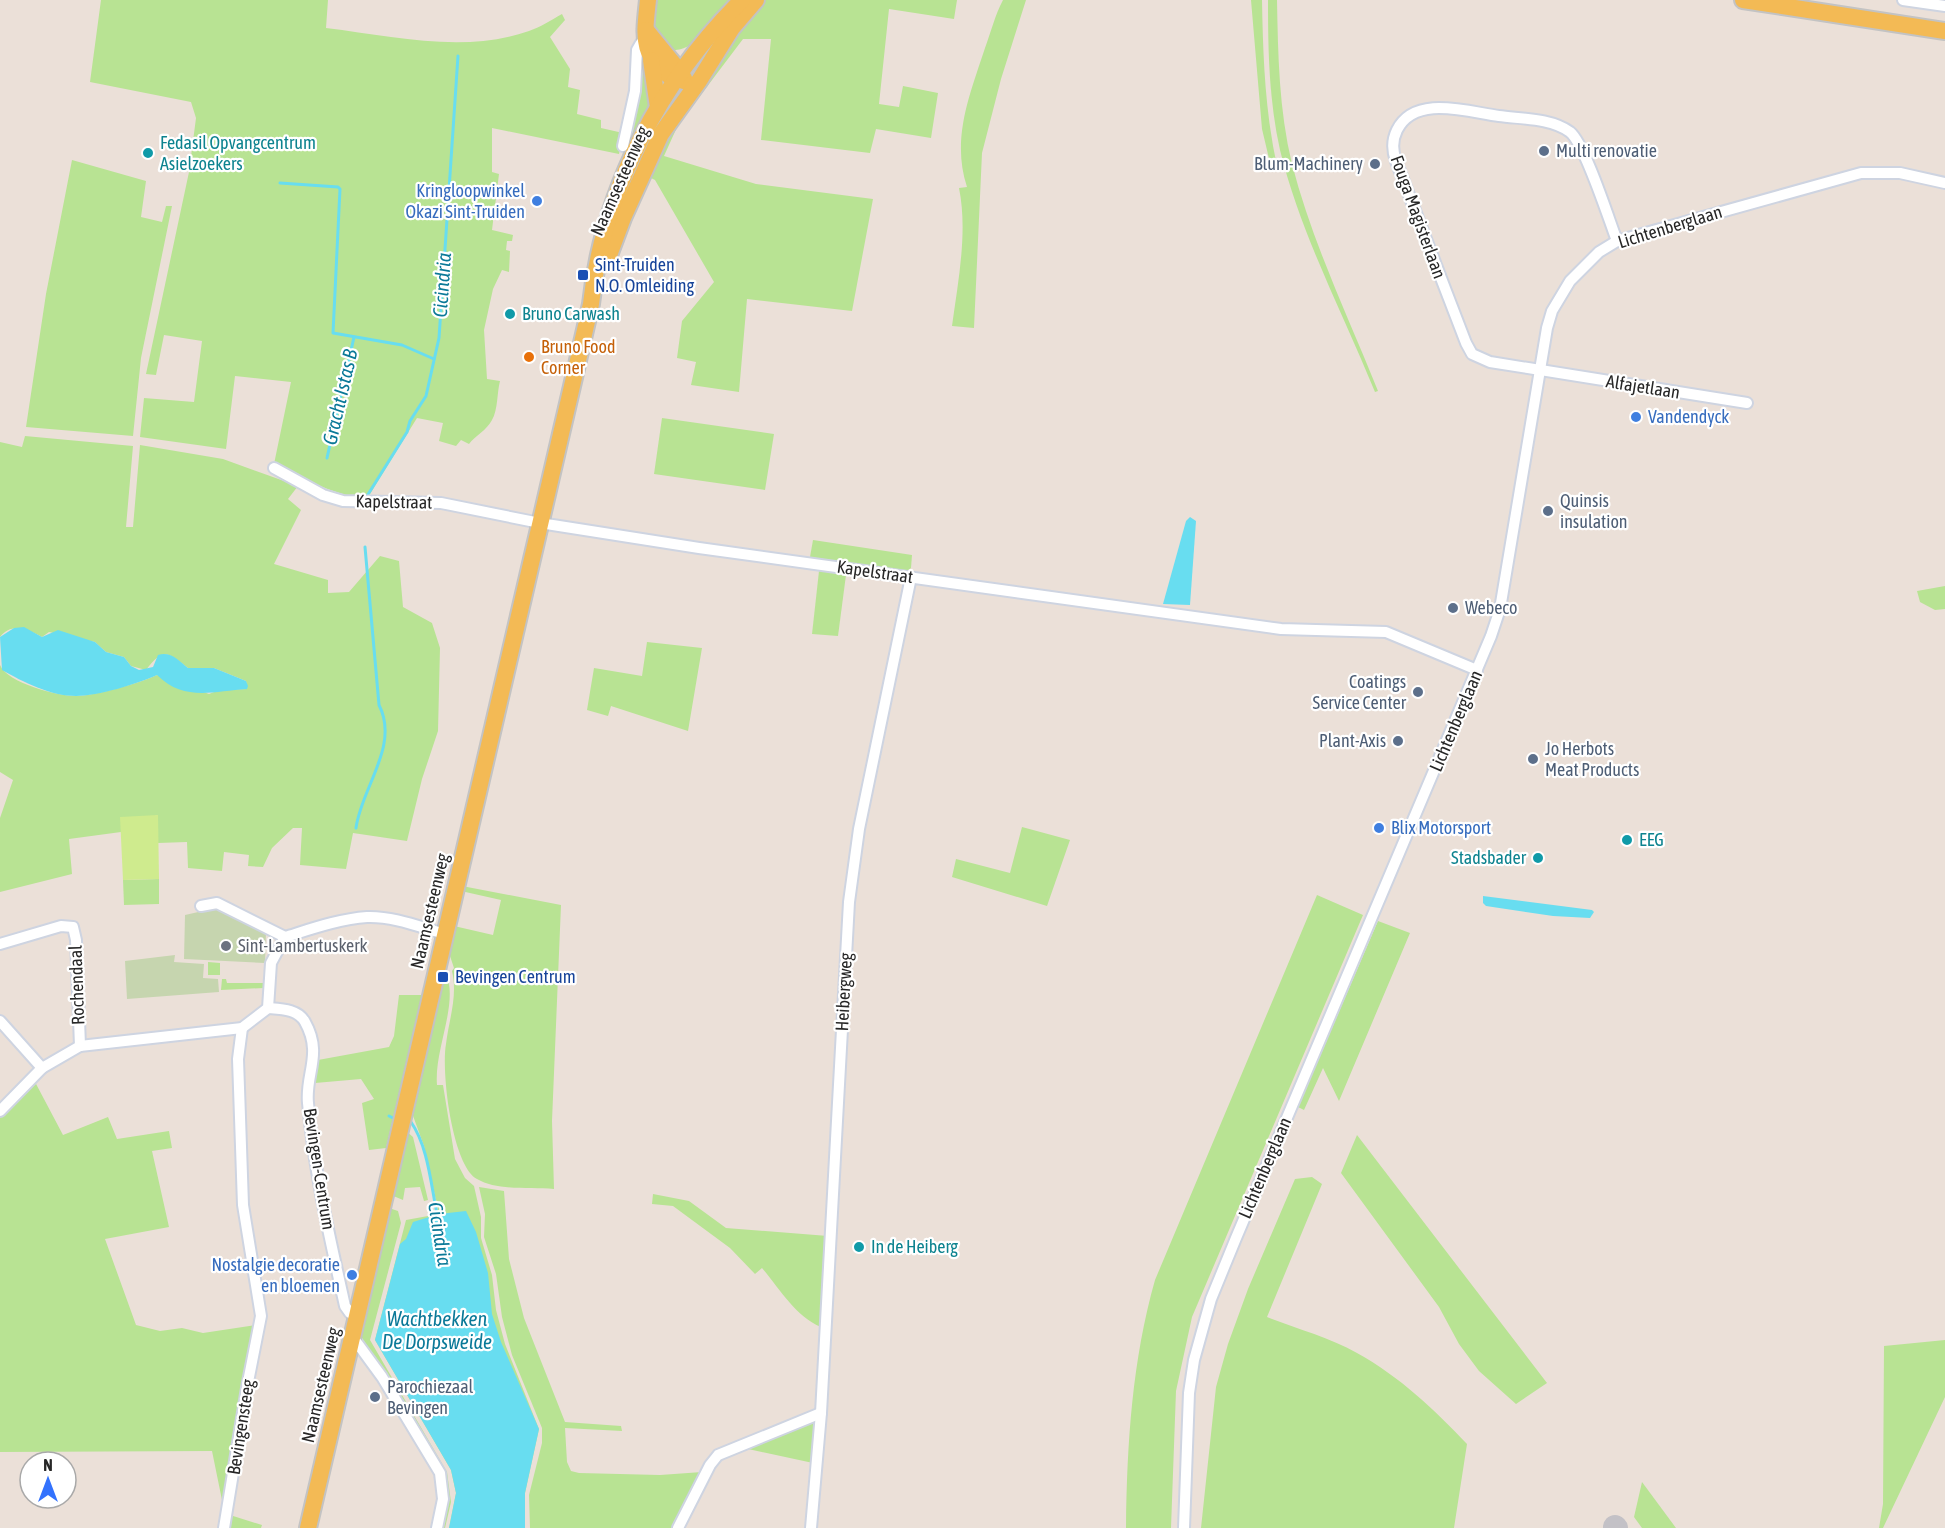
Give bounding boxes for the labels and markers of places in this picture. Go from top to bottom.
place label: Fedasil Opvangcentrum Asielzoekers [160,132,316,174]
place label: Multi renovatie [1556,140,1657,161]
marker: Multi renovatie [1537,144,1551,158]
marker: Fedasil Opvangcentrum Asielzoekers [141,146,155,160]
place label: Blum-Machinery [1254,153,1363,174]
marker: Blum-Machinery [1368,157,1382,171]
place label: Kringloopwinkel Okazi Sint-Truiden [405,180,525,222]
marker: Kringloopwinkel Okazi Sint-Truiden [530,194,544,208]
place label: Sint-Truiden N.O. Omleiding [595,254,694,296]
marker: Sint-Truiden N.O. Omleiding [576,268,590,282]
place label: Bruno Carwash [522,303,620,324]
marker: Bruno Carwash [503,307,517,321]
place label: Bruno Food Corner [541,336,616,378]
marker: Bruno Food Corner [522,350,536,364]
place label: Vandendyck [1648,406,1729,427]
marker: Vandendyck [1629,410,1643,424]
place label: Quinsis insulation [1560,490,1628,532]
marker: Quinsis insulation [1541,504,1555,518]
place label: Webeco [1465,597,1517,618]
marker: Webeco [1446,601,1460,615]
place label: Coatings Service Center [1313,671,1407,713]
marker: Coatings Service Center [1411,685,1425,699]
place label: Plant-Axis [1319,730,1386,751]
marker: Plant-Axis [1391,734,1405,748]
place label: Jo Herbots Meat Products [1545,738,1639,780]
marker: Jo Herbots Meat Products [1526,752,1540,766]
place label: Blix Motorsport [1391,817,1491,838]
marker: Blix Motorsport [1372,821,1386,835]
place label: EEG [1639,829,1664,850]
marker: EEG [1620,833,1634,847]
place label: Stadsbader [1451,847,1527,868]
marker: Stadsbader [1531,851,1545,865]
place label: Sint-Lambertuskerk [238,935,368,956]
marker: Sint-Lambertuskerk [219,939,233,953]
place label: Bevingen Centrum [455,966,576,987]
marker: Bevingen Centrum [436,970,450,984]
place label: In de Heiberg [871,1236,958,1257]
marker: In de Heiberg [852,1240,866,1254]
place label: Nostalgie decoratie en bloemen [211,1254,340,1296]
marker: Nostalgie decoratie en bloemen [345,1268,359,1282]
place label: Parochiezaal Bevingen [387,1376,474,1418]
marker: Parochiezaal Bevingen [368,1390,382,1404]

